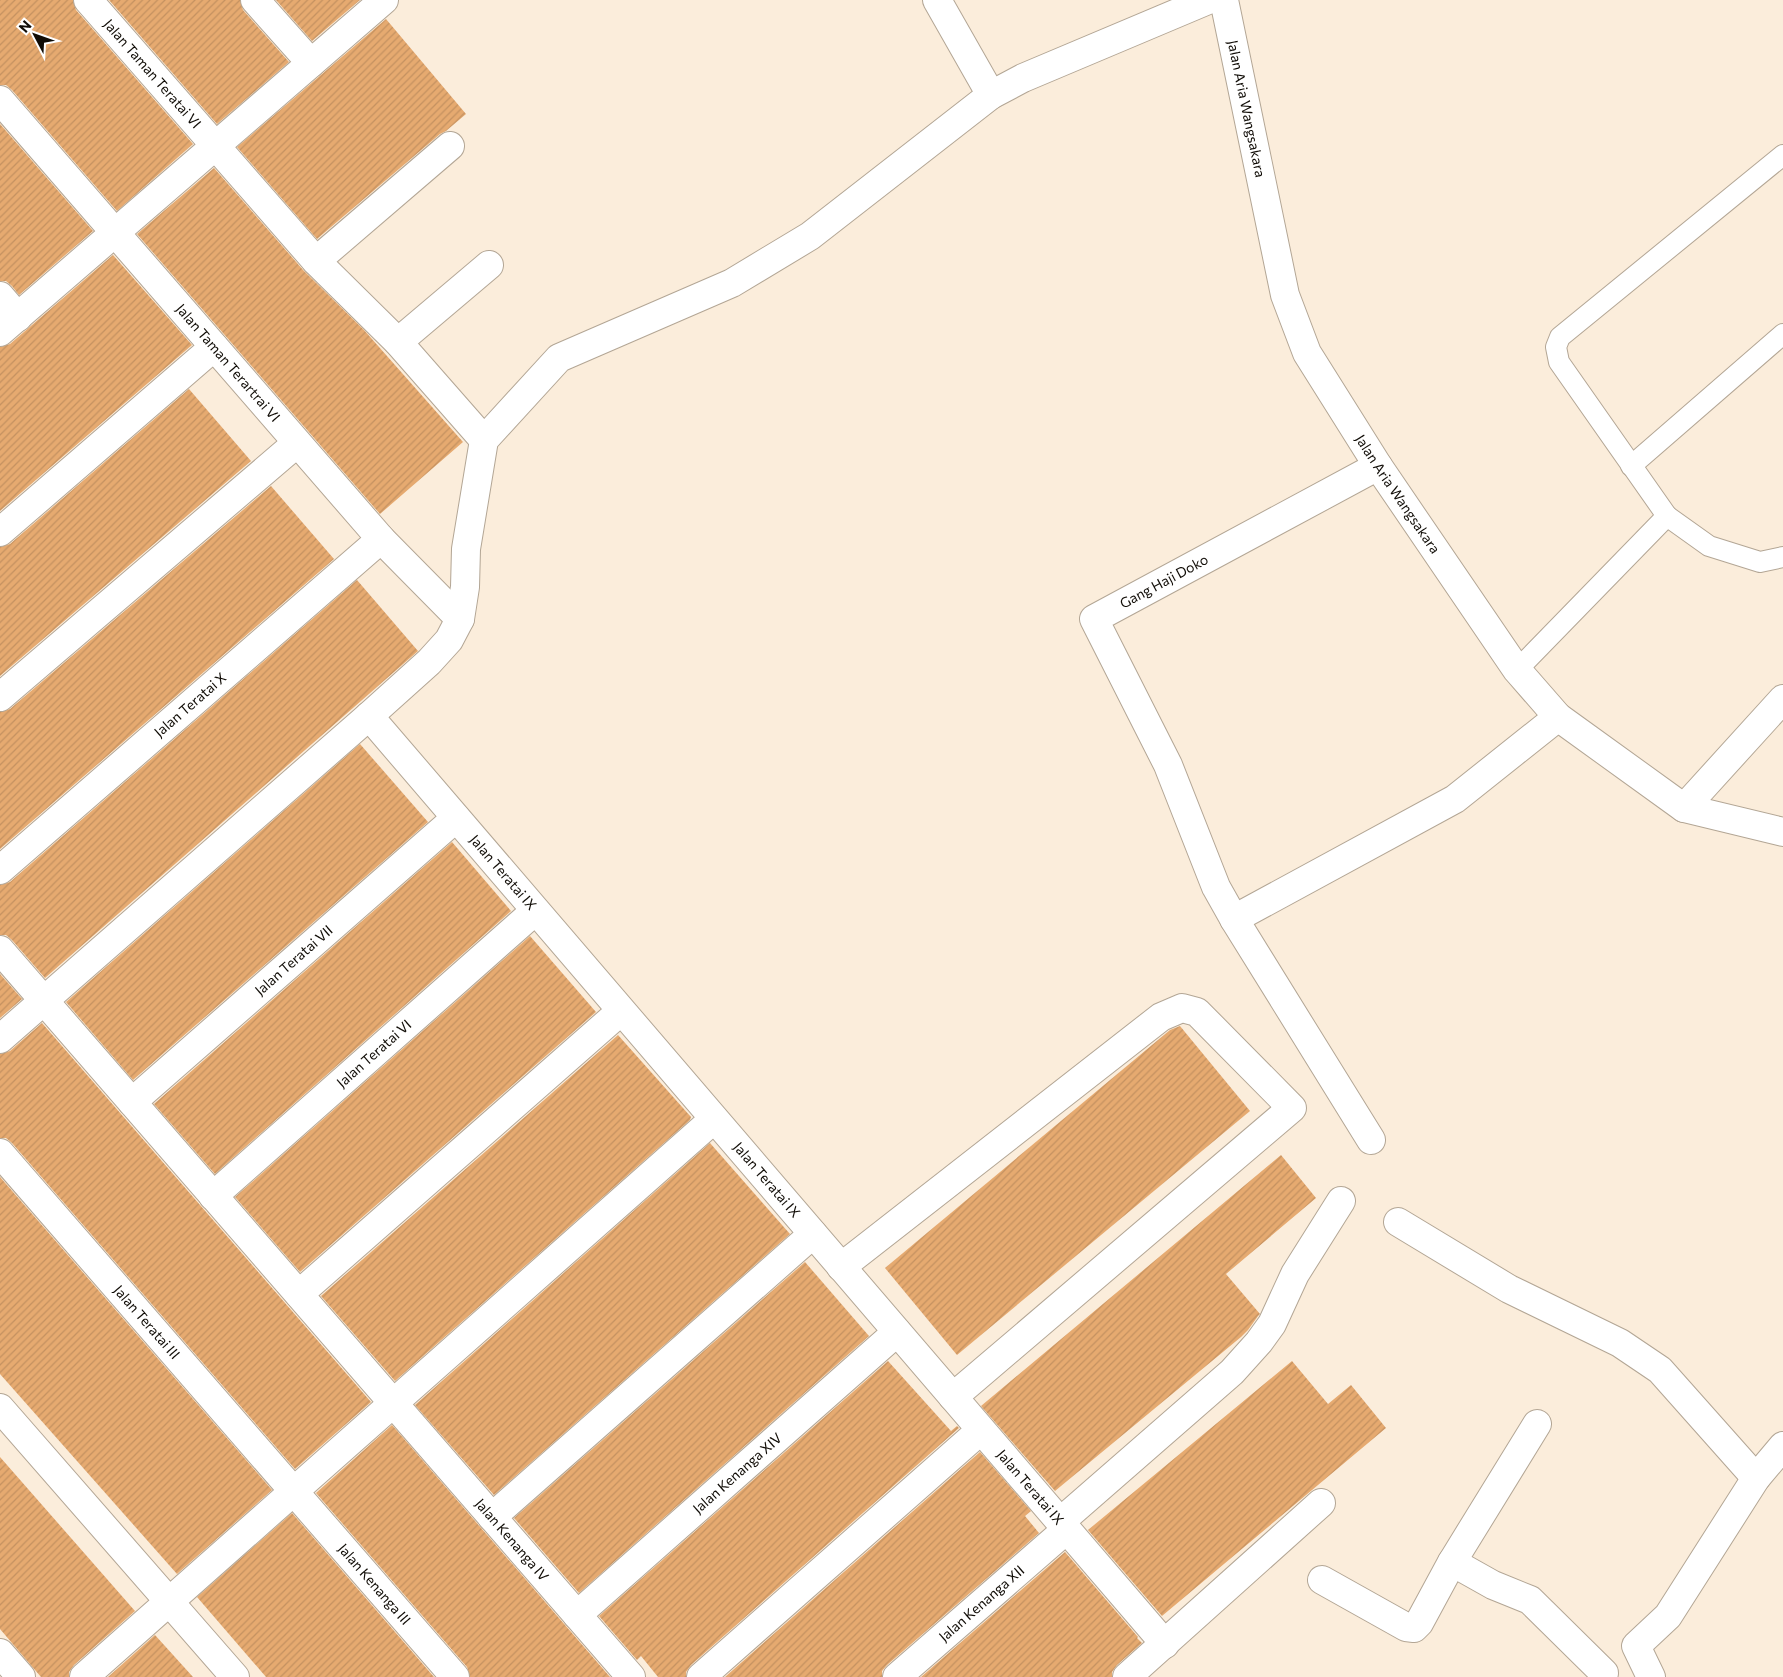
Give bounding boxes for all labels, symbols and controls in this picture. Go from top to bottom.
north arrow [10,10,60,60]
street label: Jalan Taman Teratai VI [101,15,205,132]
text: N [15,17,35,36]
street label: Jalan Aria Wangsakara [1224,38,1269,179]
street label: Jalan Taman Terartrai VI [173,300,284,425]
street label: Jalan Aria Wangsakara [1352,431,1444,557]
street label: Gang Haji Doko [1117,550,1211,612]
street label: Jalan Teratai X [150,668,229,740]
street label: Jalan Teratai IX [466,831,541,913]
street label: Jalan Teratai VII [251,921,336,999]
street label: Jalan Teratai VI [333,1016,414,1091]
street label: Jalan Teratai IX [730,1138,804,1221]
street label: Jalan Teratai III [111,1281,184,1362]
street label: Jalan Kenanga XIV [689,1429,785,1517]
street label: Jalan Teratai IX [994,1446,1068,1528]
street label: Jalan Kenanga IV [472,1495,553,1585]
street label: Jalan Kenanga III [335,1540,415,1628]
street label: Jalan Kenanga XII [935,1561,1027,1645]

